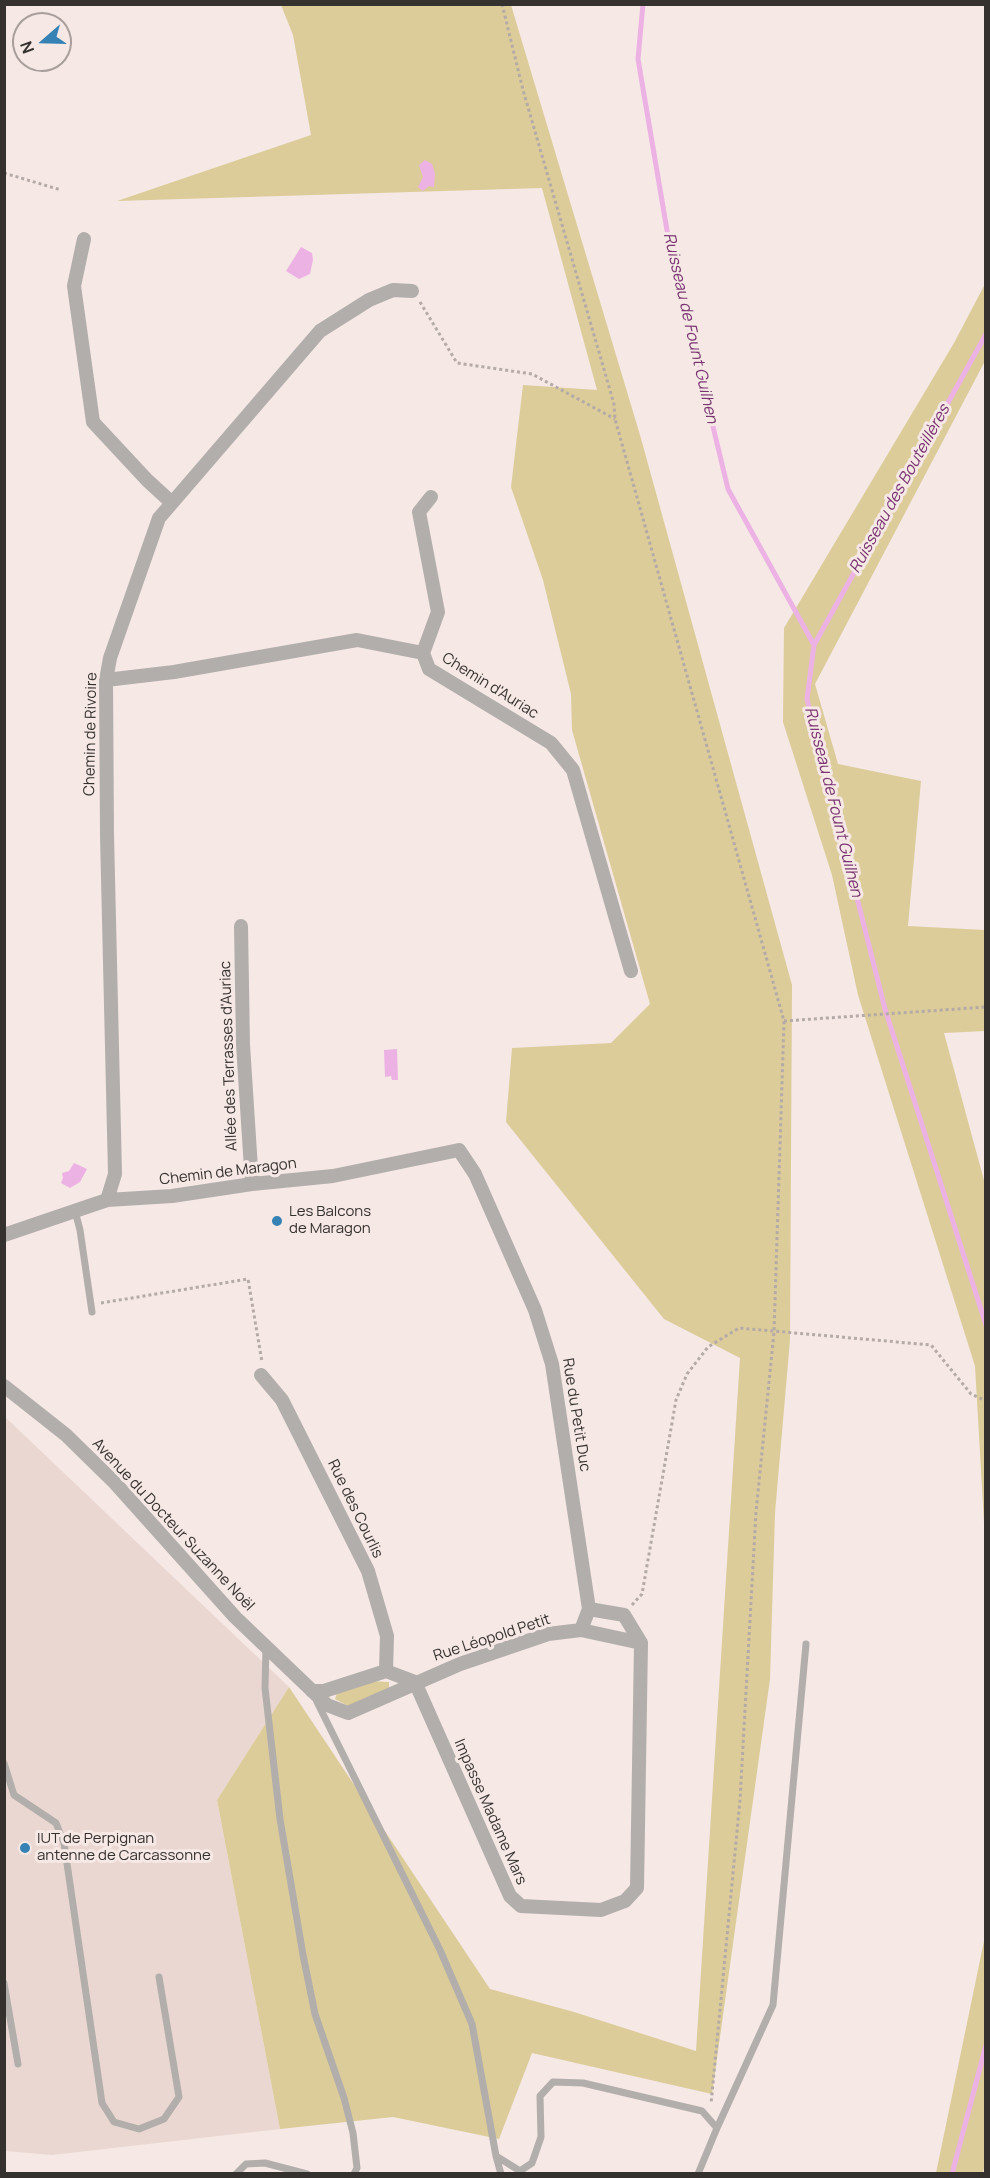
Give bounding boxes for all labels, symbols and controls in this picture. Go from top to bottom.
north arrow [12,12,72,72]
text: N [15,38,39,57]
water label: Ruisseau de Fount Guilhen [659,231,721,425]
water label: Ruisseau des Bouteillères [846,401,954,577]
street label: Chemin d'Auriac [438,649,542,723]
street label: Chemin de Rivoire [81,672,101,796]
water label: Ruisseau de Fount Guilhen [800,705,866,899]
street label: Allée des Terrasses d'Auriac [217,960,241,1152]
street label: Chemin de Maragon [158,1155,298,1189]
place label: Les Balcons de Maragon [289,1203,371,1238]
marker: Les Balcons de Maragon [270,1214,284,1228]
street label: Rue du Petit Duc [558,1357,594,1473]
street label: Avenue du Docteur Suzanne Noël [88,1435,258,1615]
street label: Rue des Courlis [323,1457,387,1561]
street label: Rue Léopold Petit [431,1611,553,1665]
street label: Impasse Madame Mars [450,1736,530,1888]
place label: IUT de Perpignan antenne de Carcassonne [37,1830,211,1865]
marker: IUT de Perpignan antenne de Carcassonne [18,1841,32,1855]

